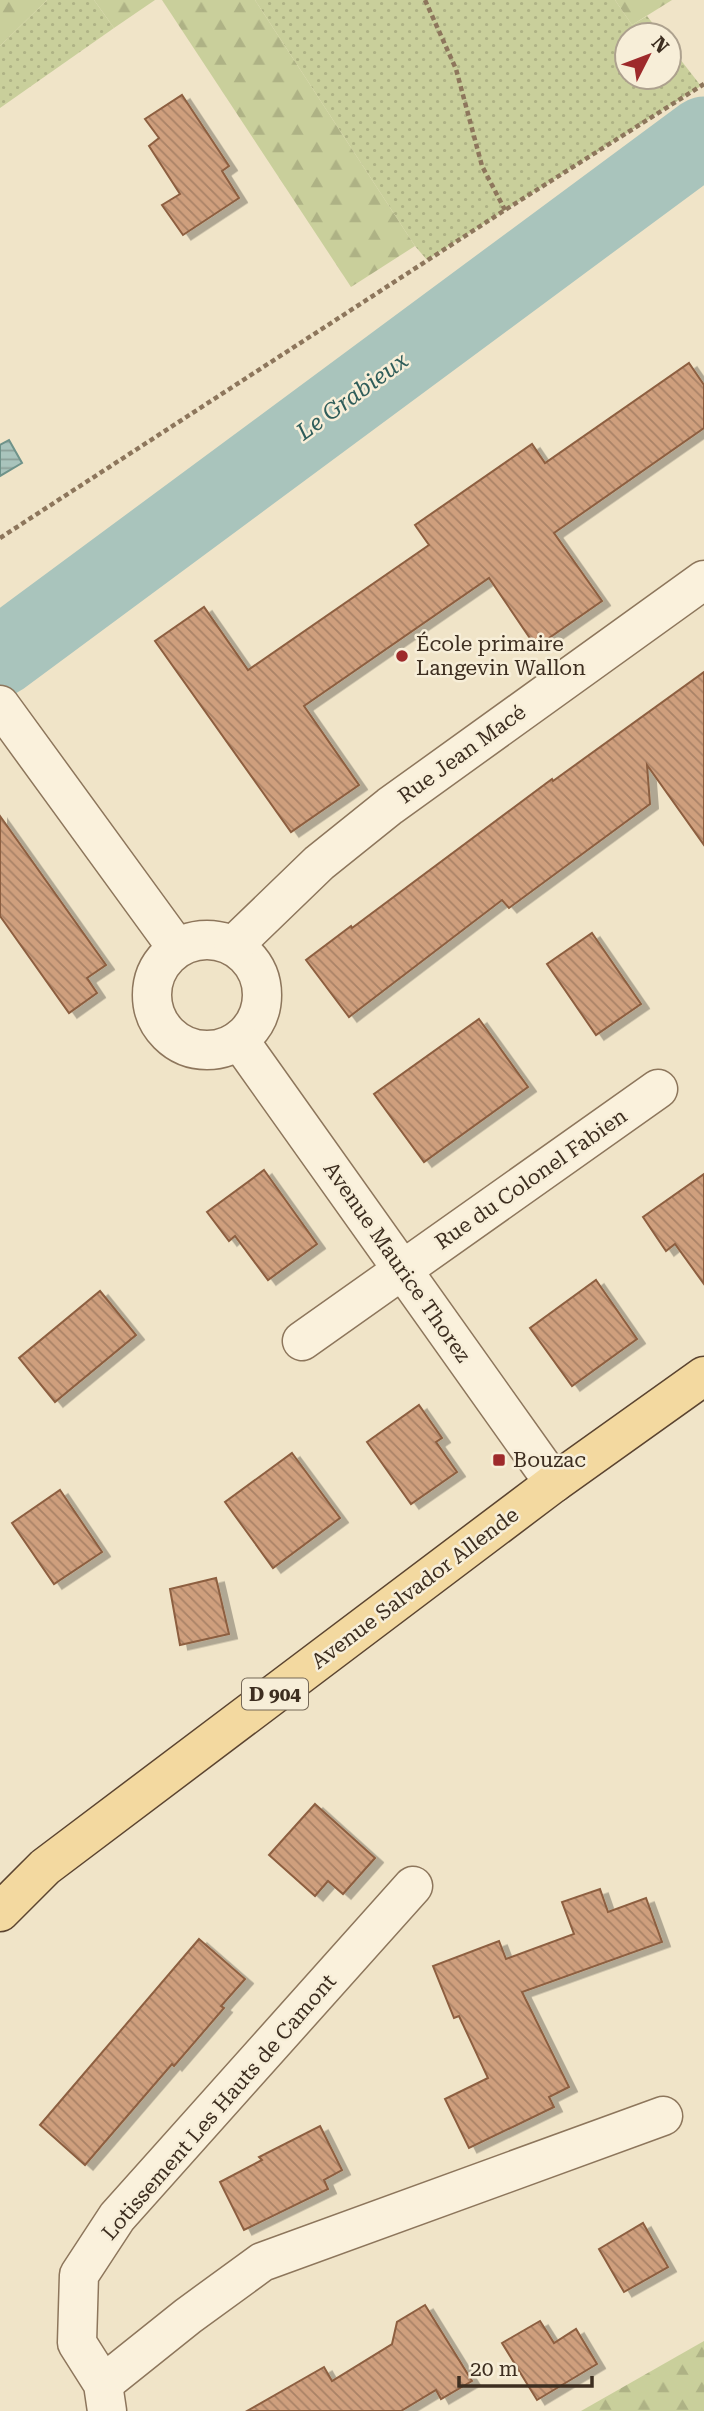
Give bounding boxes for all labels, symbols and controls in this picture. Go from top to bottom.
north arrow [613,21,683,91]
text: N [647,32,674,58]
water label: Le Grabieux [291,347,413,446]
place label: École primaire Langevin Wallon [416,631,586,680]
marker: École primaire Langevin Wallon [394,648,410,664]
street label: Rue Jean Macé [394,700,530,808]
street label: Rue du Colonel Fabien [431,1103,632,1254]
street label: Avenue Maurice Thorez [319,1157,475,1367]
place label: Bouzac [513,1448,586,1472]
marker: Bouzac [491,1452,507,1468]
street label: Avenue Salvador Allende [307,1502,523,1674]
road number: D 904 [242,1678,308,1710]
street label: Lotissement Les Hauts de Camont [97,1969,341,2245]
scale bar [459,2344,592,2388]
text: 20 m [470,2357,518,2381]

